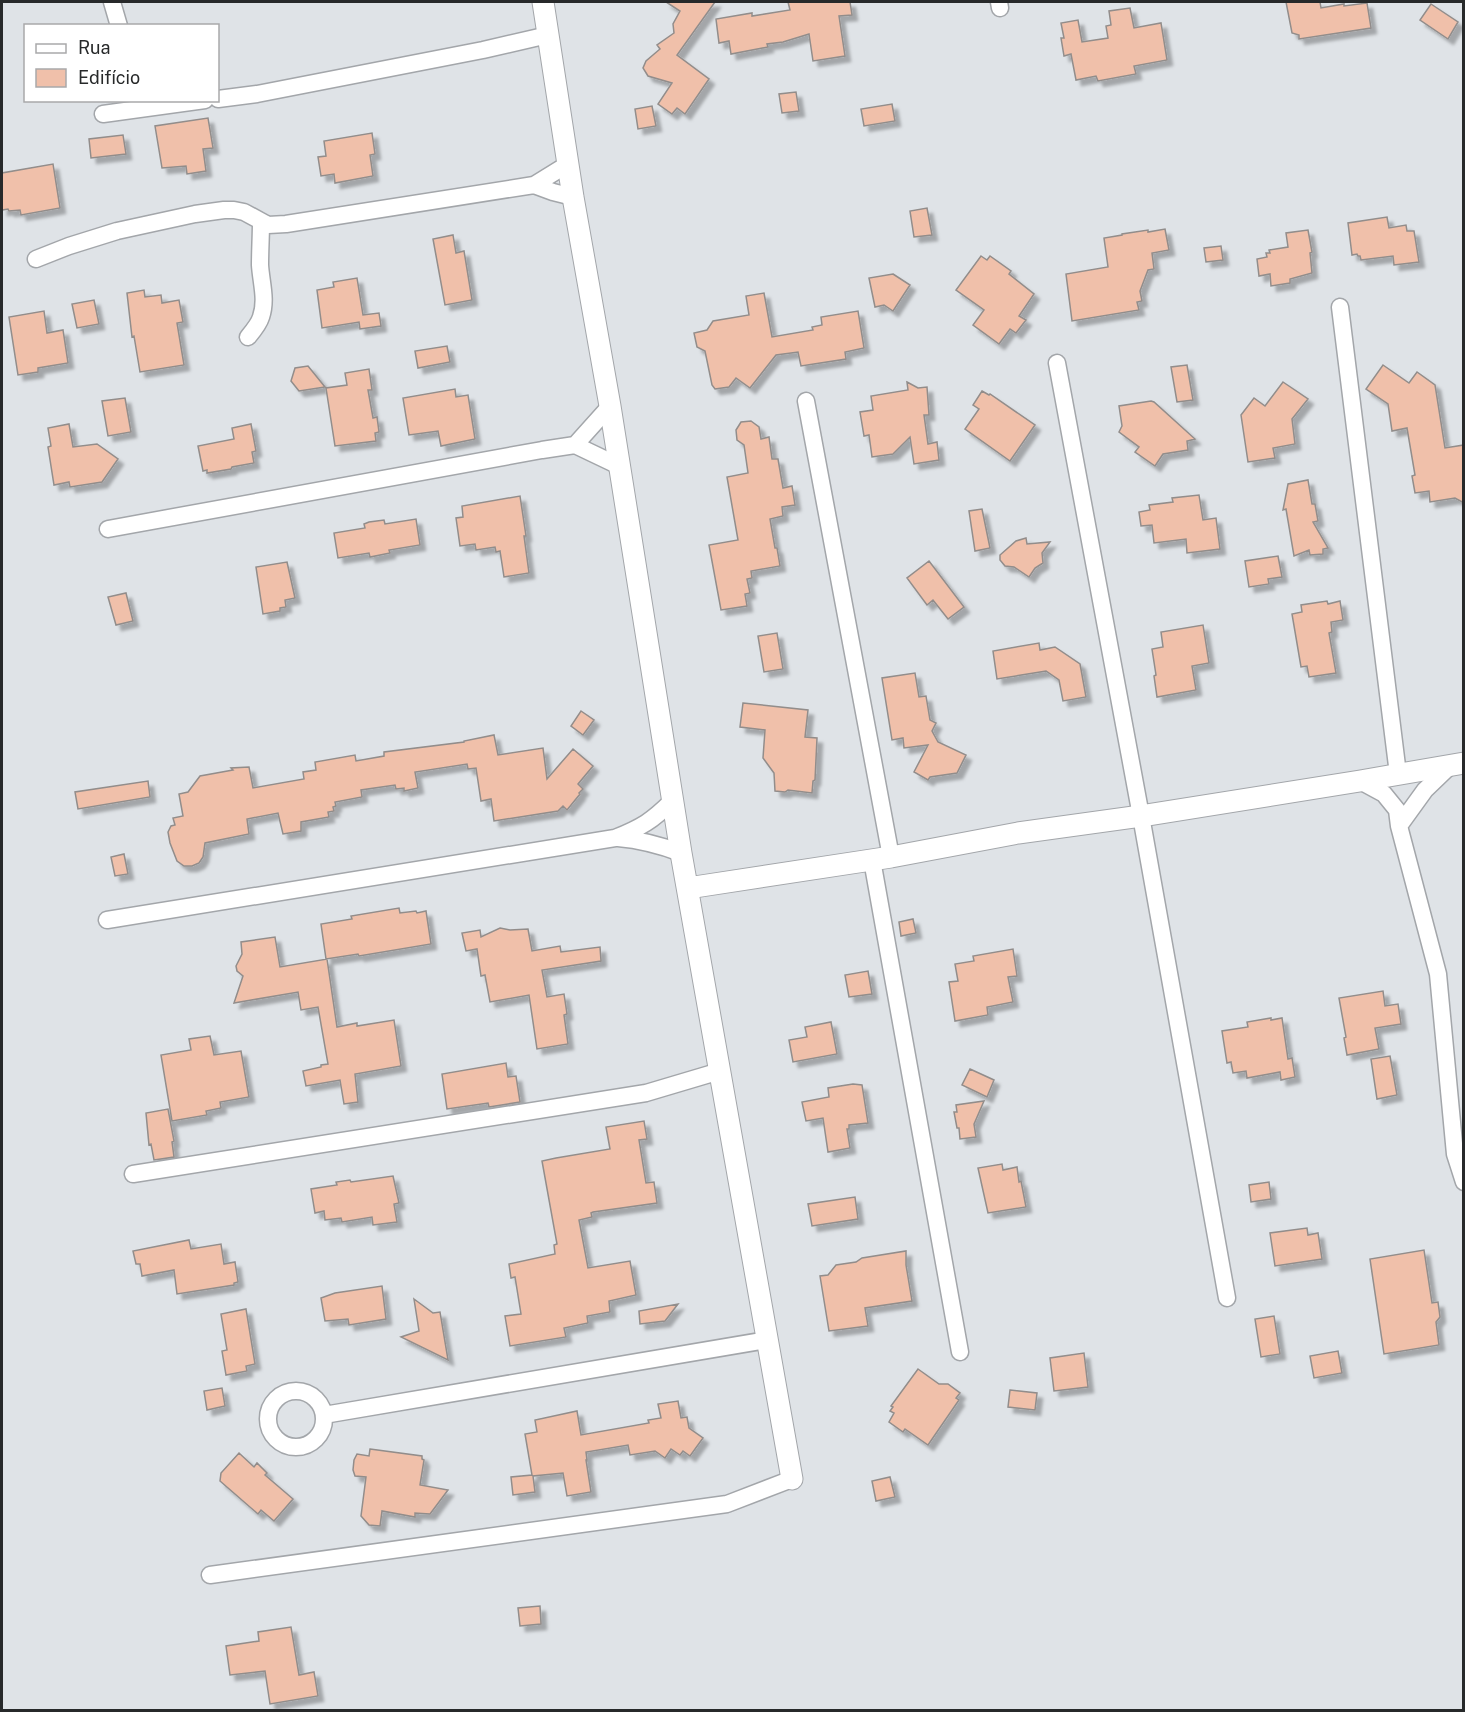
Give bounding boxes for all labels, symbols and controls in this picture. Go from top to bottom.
legend [24,24,219,102]
text: Rua [78,37,110,58]
text: Edifício [78,67,140,88]

